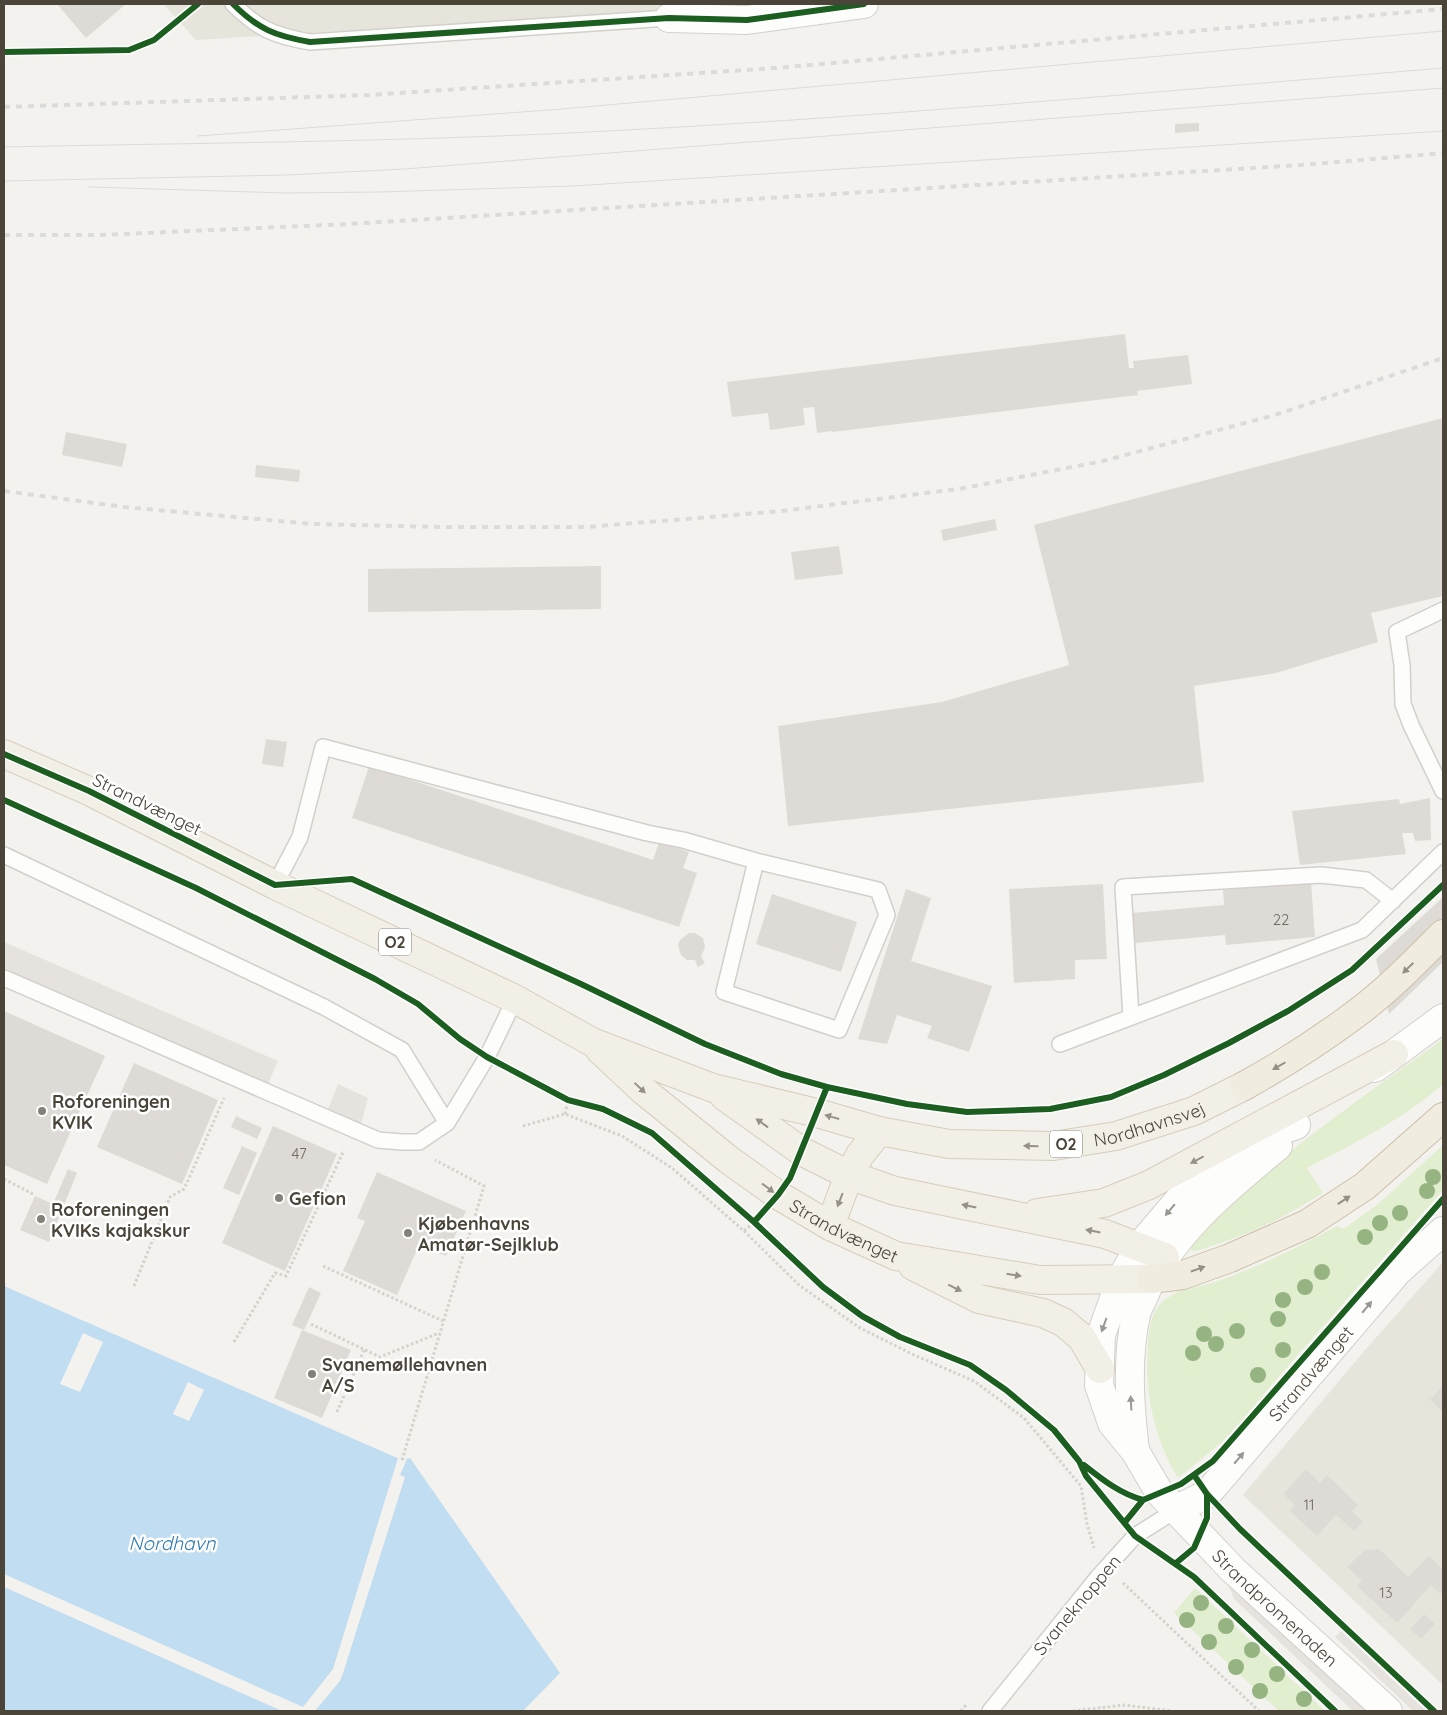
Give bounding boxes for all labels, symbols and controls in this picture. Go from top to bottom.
street label: Strandvænget [89,768,205,840]
house number: 22 [1273,910,1289,929]
road number: O2 [379,929,411,956]
one-way arrow [1403,962,1415,974]
one-way arrow [1272,1062,1287,1070]
one-way arrow [634,1082,646,1094]
place label: Roforeningen KVIK [52,1090,170,1134]
street label: Nordhavnsvej [1092,1096,1209,1151]
marker: Roforeningen KVIK [36,1105,48,1117]
one-way arrow [825,1113,840,1121]
one-way arrow [756,1119,769,1129]
road number: O2 [1050,1130,1082,1158]
one-way arrow [1022,1141,1038,1149]
house number: 47 [291,1144,307,1163]
one-way arrow [1189,1156,1204,1164]
one-way arrow [761,1183,775,1193]
place label: Gefion [289,1187,346,1210]
marker: Gefion [273,1192,285,1204]
street label: Strandvænget [786,1193,902,1267]
one-way arrow [836,1193,844,1208]
one-way arrow [1338,1195,1351,1204]
place label: Roforeningen KVIKs kajakskur [51,1198,191,1242]
one-way arrow [961,1202,977,1210]
one-way arrow [1164,1204,1175,1217]
place label: Kjøbenhavns Amatør-Sejlklub [418,1212,559,1256]
marker: Roforeningen KVIKs kajakskur [35,1213,47,1225]
marker: Kjøbenhavns Amatør-Sejlklub [402,1227,414,1239]
one-way arrow [1085,1227,1100,1235]
one-way arrow [1191,1265,1206,1273]
one-way arrow [1006,1272,1022,1280]
one-way arrow [947,1284,962,1292]
one-way arrow [1361,1301,1372,1313]
one-way arrow [1100,1318,1108,1333]
street label: Strandvænget [1263,1321,1358,1426]
place label: Svanemøllehavnen A/S [322,1353,487,1397]
marker: Svanemøllehavnen A/S [306,1368,318,1380]
one-way arrow [1126,1395,1134,1411]
one-way arrow [1233,1452,1245,1464]
house number: 11 [1303,1495,1315,1514]
water label: Nordhavn [129,1531,216,1555]
street label: Strandpromenaden [1207,1544,1343,1671]
street label: Svaneknoppen [1028,1550,1126,1660]
house number: 13 [1379,1583,1393,1602]

